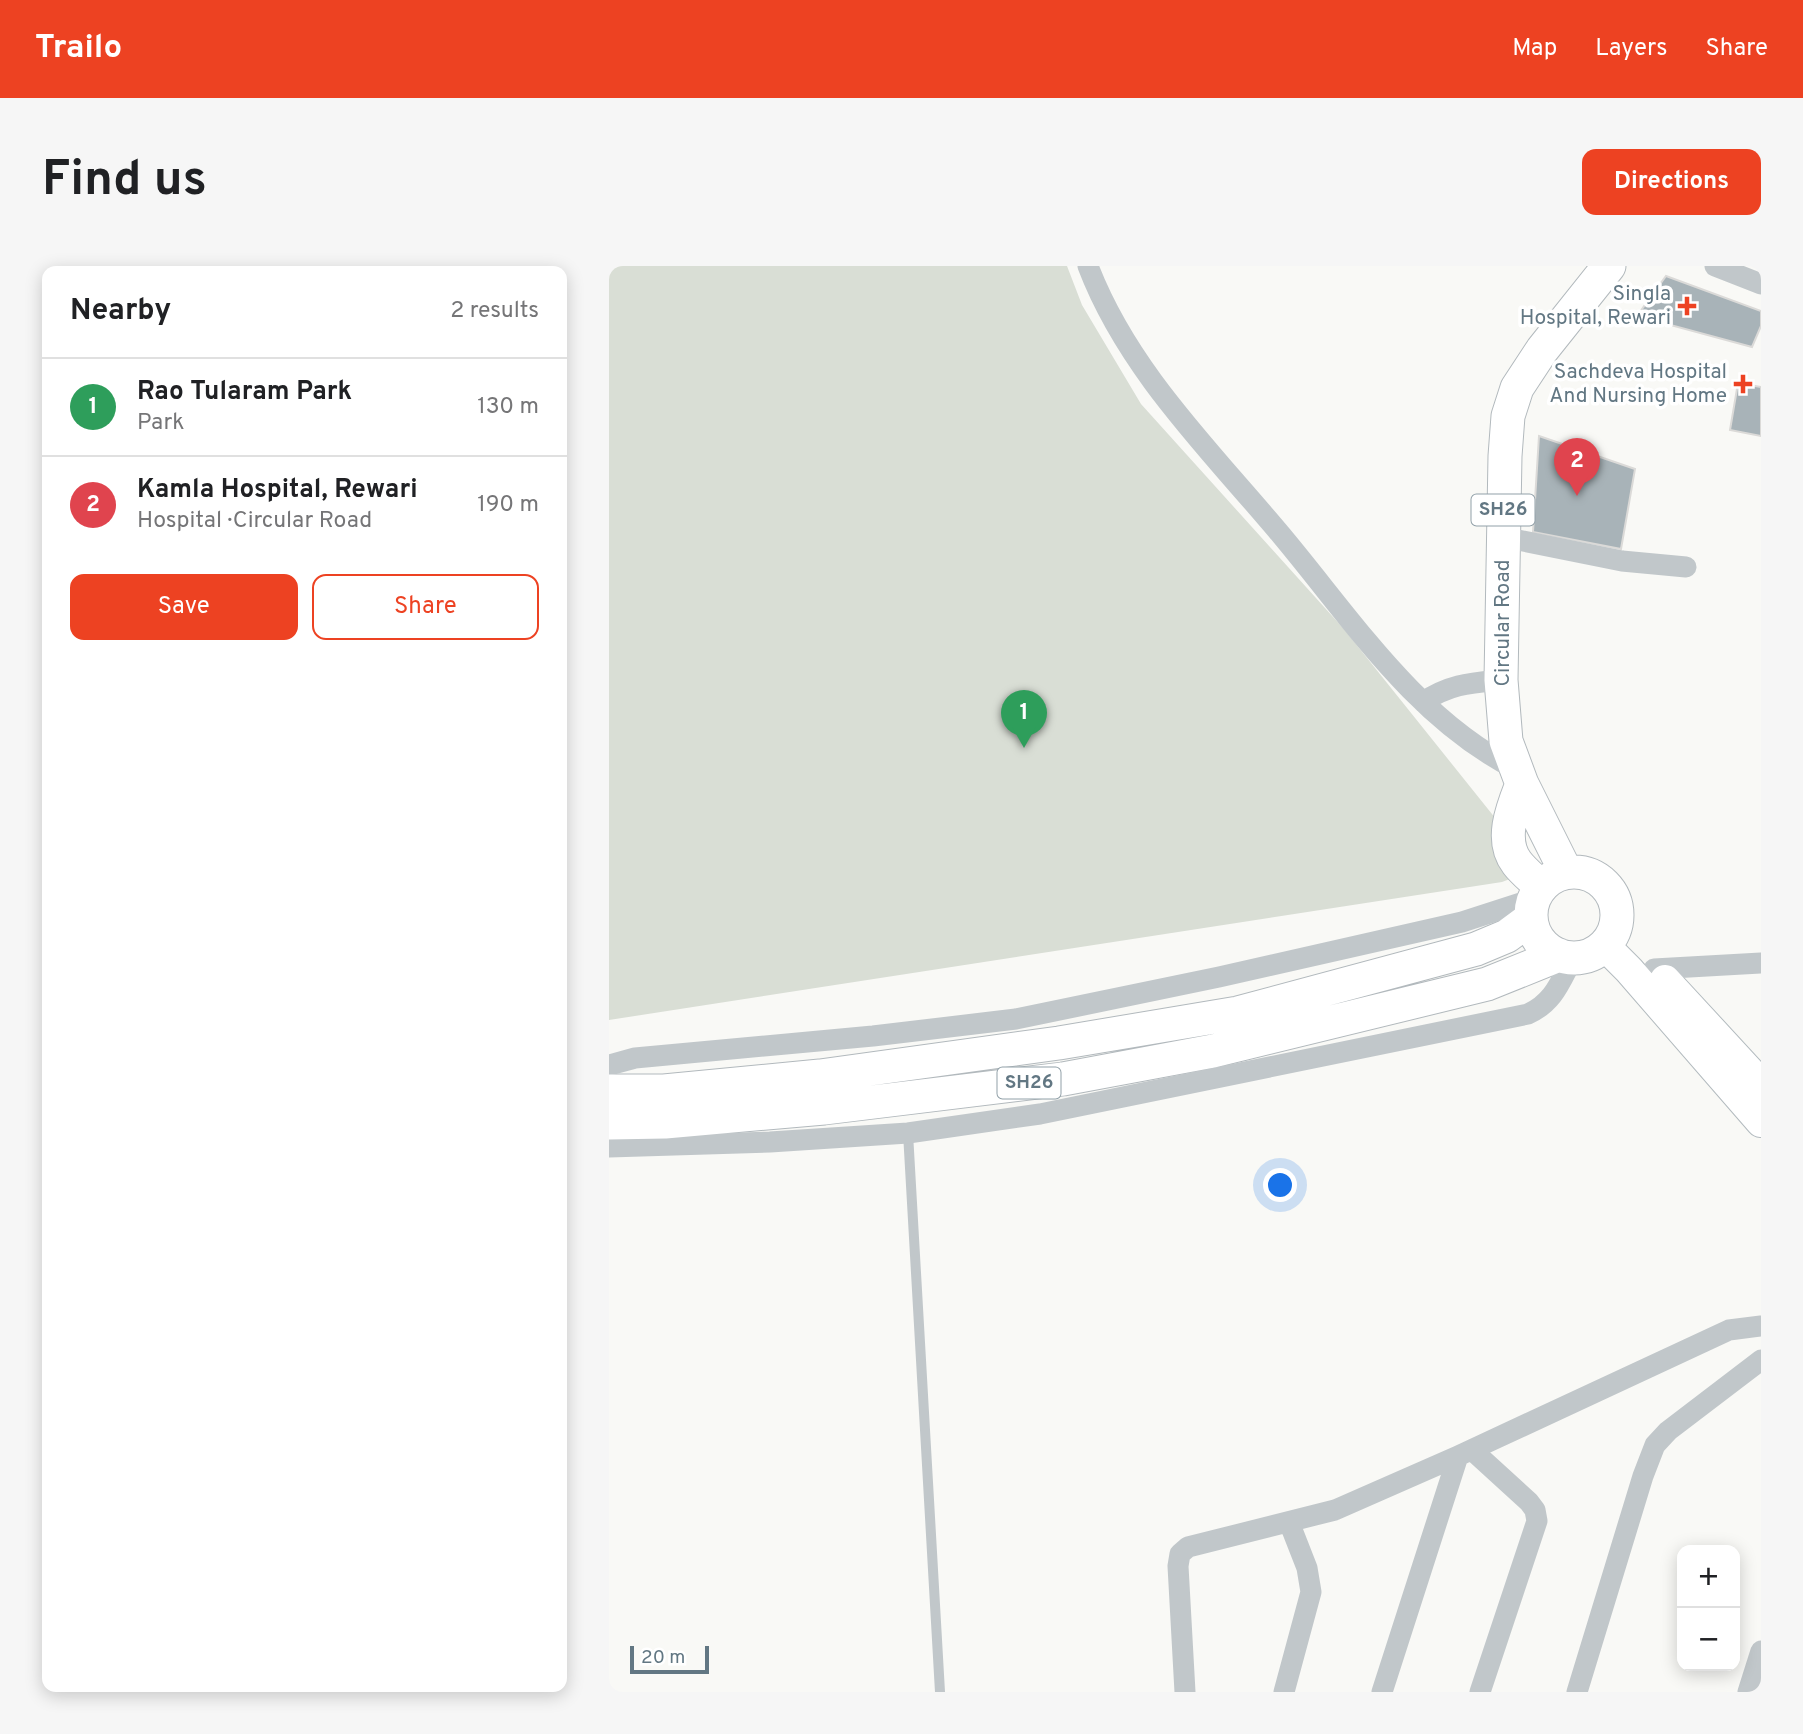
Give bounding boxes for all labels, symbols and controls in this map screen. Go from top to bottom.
text: Trailo [35,28,122,70]
text: Map [1512,34,1557,64]
text: Layers [1595,34,1667,64]
text: Share [1705,34,1768,64]
button: Directions [1582,149,1761,215]
text: Find us [42,151,207,213]
place label: Singla Hospital, Rewari [1520,281,1671,332]
text: Nearby [70,293,171,330]
marker: Singla Hospital, Rewari [1677,296,1697,316]
text: 2 results [450,297,539,326]
place label: Sachdeva Hospital And Nursing Home [1549,359,1727,410]
marker: Sachdeva Hospital And Nursing Home [1733,374,1753,394]
text: Rao Tularam Park [137,376,352,409]
text: 1 [88,393,98,422]
text: 130 m [477,393,539,422]
text: Park [137,409,184,438]
pin: 2 [1554,438,1600,496]
text: Kamla Hospital, Rewari [137,474,418,507]
text: 2 [86,491,100,520]
text: 190 m [477,491,539,520]
road number: SH26 [1471,494,1535,526]
text: Hospital · Circular Road [137,507,372,536]
street label: Circular Road [1490,559,1517,687]
button: Save [70,574,298,640]
button: Share [312,574,539,640]
pin: 1 [1001,690,1047,748]
road number: SH26 [997,1068,1061,1098]
your location [1263,1168,1297,1202]
map controls [1677,1545,1740,1671]
button: + [1677,1545,1740,1608]
button: − [1677,1608,1740,1671]
scale bar [630,1643,709,1675]
text: 20 m [641,1646,685,1670]

